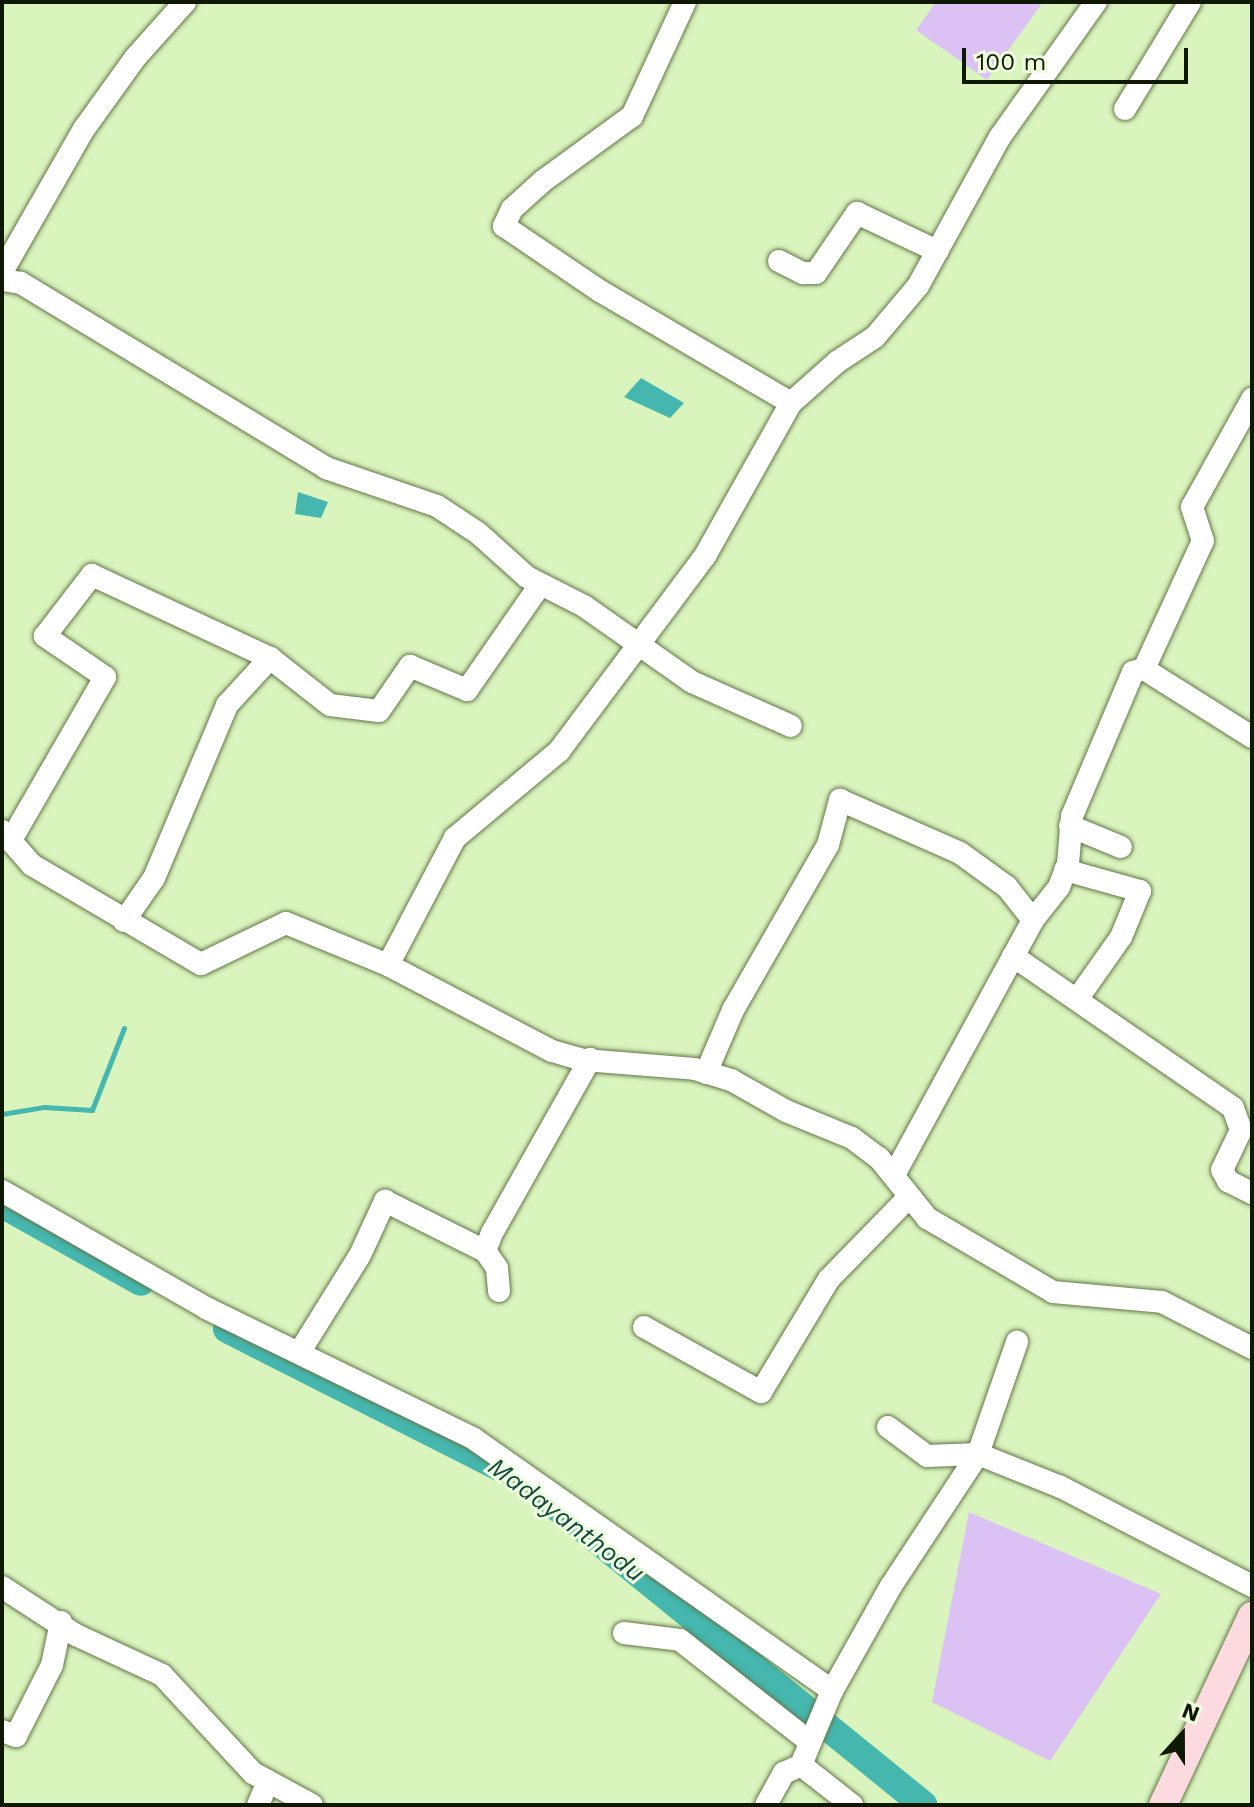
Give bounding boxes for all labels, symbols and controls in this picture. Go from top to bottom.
scale bar [966,32,1192,82]
text: 100 m [976,48,1046,76]
water label: Madayanthodu [482,1451,650,1589]
north arrow [1142,1695,1222,1775]
text: N [1179,1698,1203,1727]

